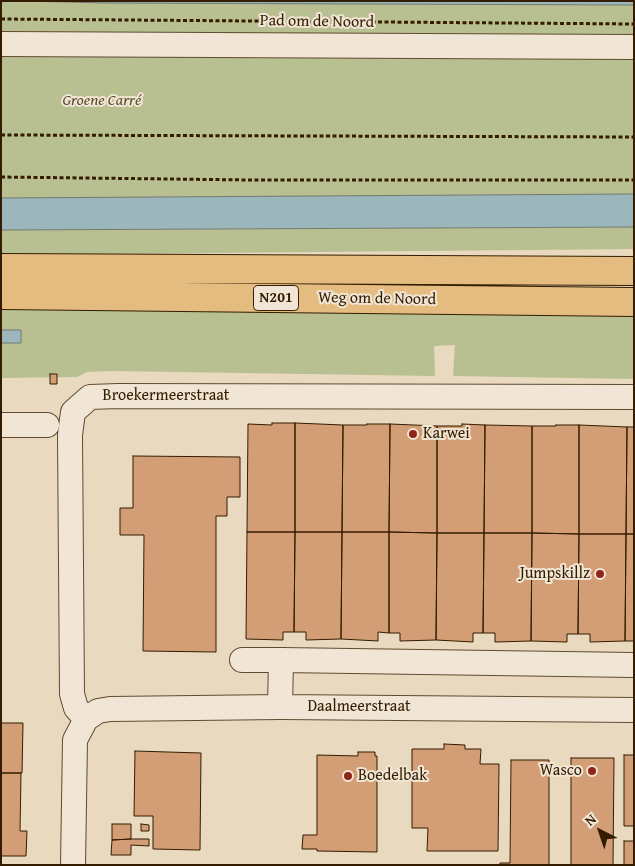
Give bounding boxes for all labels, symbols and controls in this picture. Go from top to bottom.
street label: Pad om de Noord [260,11,374,33]
park label: Groene Carré [63,91,141,111]
road number: N201 [254,286,298,310]
street label: Weg om de Noord [318,288,436,310]
street label: Broekermeerstraat [103,386,229,406]
place label: Karwei [423,424,470,444]
marker: Karwei [407,428,419,440]
place label: Jumpskillz [520,564,590,584]
marker: Jumpskillz [594,568,606,580]
street label: Daalmeerstraat [307,697,411,717]
place label: Wasco [540,761,582,781]
marker: Wasco [586,765,598,777]
place label: Boedelbak [358,766,427,786]
marker: Boedelbak [342,770,354,782]
north arrow [575,806,625,856]
text: N [580,809,600,830]

